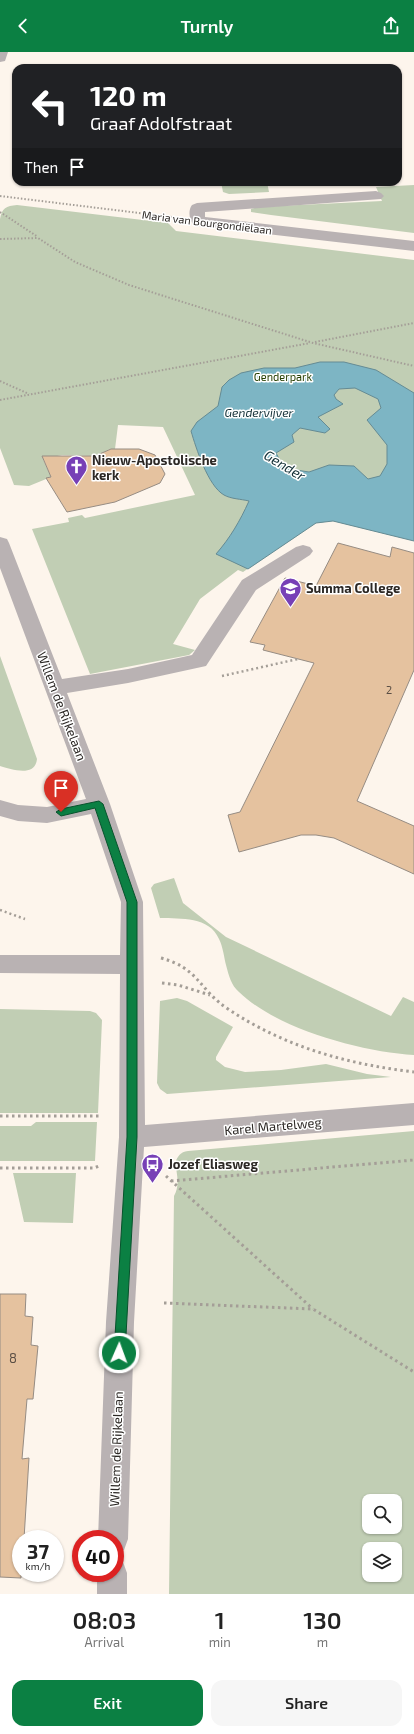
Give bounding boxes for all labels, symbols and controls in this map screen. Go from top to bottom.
icon: back [12,15,34,37]
text: Turnly [181,15,233,37]
icon: share [380,15,402,37]
text: 120 m [90,78,167,112]
icon: left [24,80,76,132]
text: Graaf Adolfstraat [90,112,232,134]
icon: arrive [66,156,88,178]
text: Then [24,158,58,176]
street label: Maria van Bourgondiëlaan [141,208,273,236]
park label: Genderpark [254,370,313,383]
water label: Gendervijver [225,405,294,420]
water label: Gender [261,446,309,484]
place label: Nieuw-Apostolische kerk [92,452,217,483]
church icon: Nieuw-Apostolische kerk [63,454,89,487]
school or university icon: Summa College [277,575,303,608]
place label: Summa College [306,580,400,596]
street label: Willem de Rijkelaan [34,649,90,763]
house number: 2 [386,683,392,696]
pin [44,771,78,812]
icon: arrive [50,777,72,799]
street label: Karel Martelweg [224,1114,322,1138]
bus stop icon: Jozef Eliasweg [139,1151,165,1184]
place label: Jozef Eliasweg [168,1156,258,1172]
position arrow [98,1332,140,1374]
house number: 8 [9,1350,17,1366]
street label: Willem de Rijkelaan [106,1391,126,1507]
map controls [362,1494,402,1582]
button: search [362,1494,402,1534]
speed limit sign: 40 [72,1530,124,1582]
text: 37 [27,1539,49,1563]
button: layers [362,1542,402,1582]
text: km/h [26,1560,50,1572]
text: 08:03 [72,1605,136,1634]
text: 1 [215,1605,225,1634]
text: 130 [303,1605,342,1634]
text: Arrival [85,1634,124,1650]
text: min [209,1634,231,1650]
text: m [317,1634,328,1650]
button: Exit [12,1680,203,1726]
button: Share [211,1680,402,1726]

